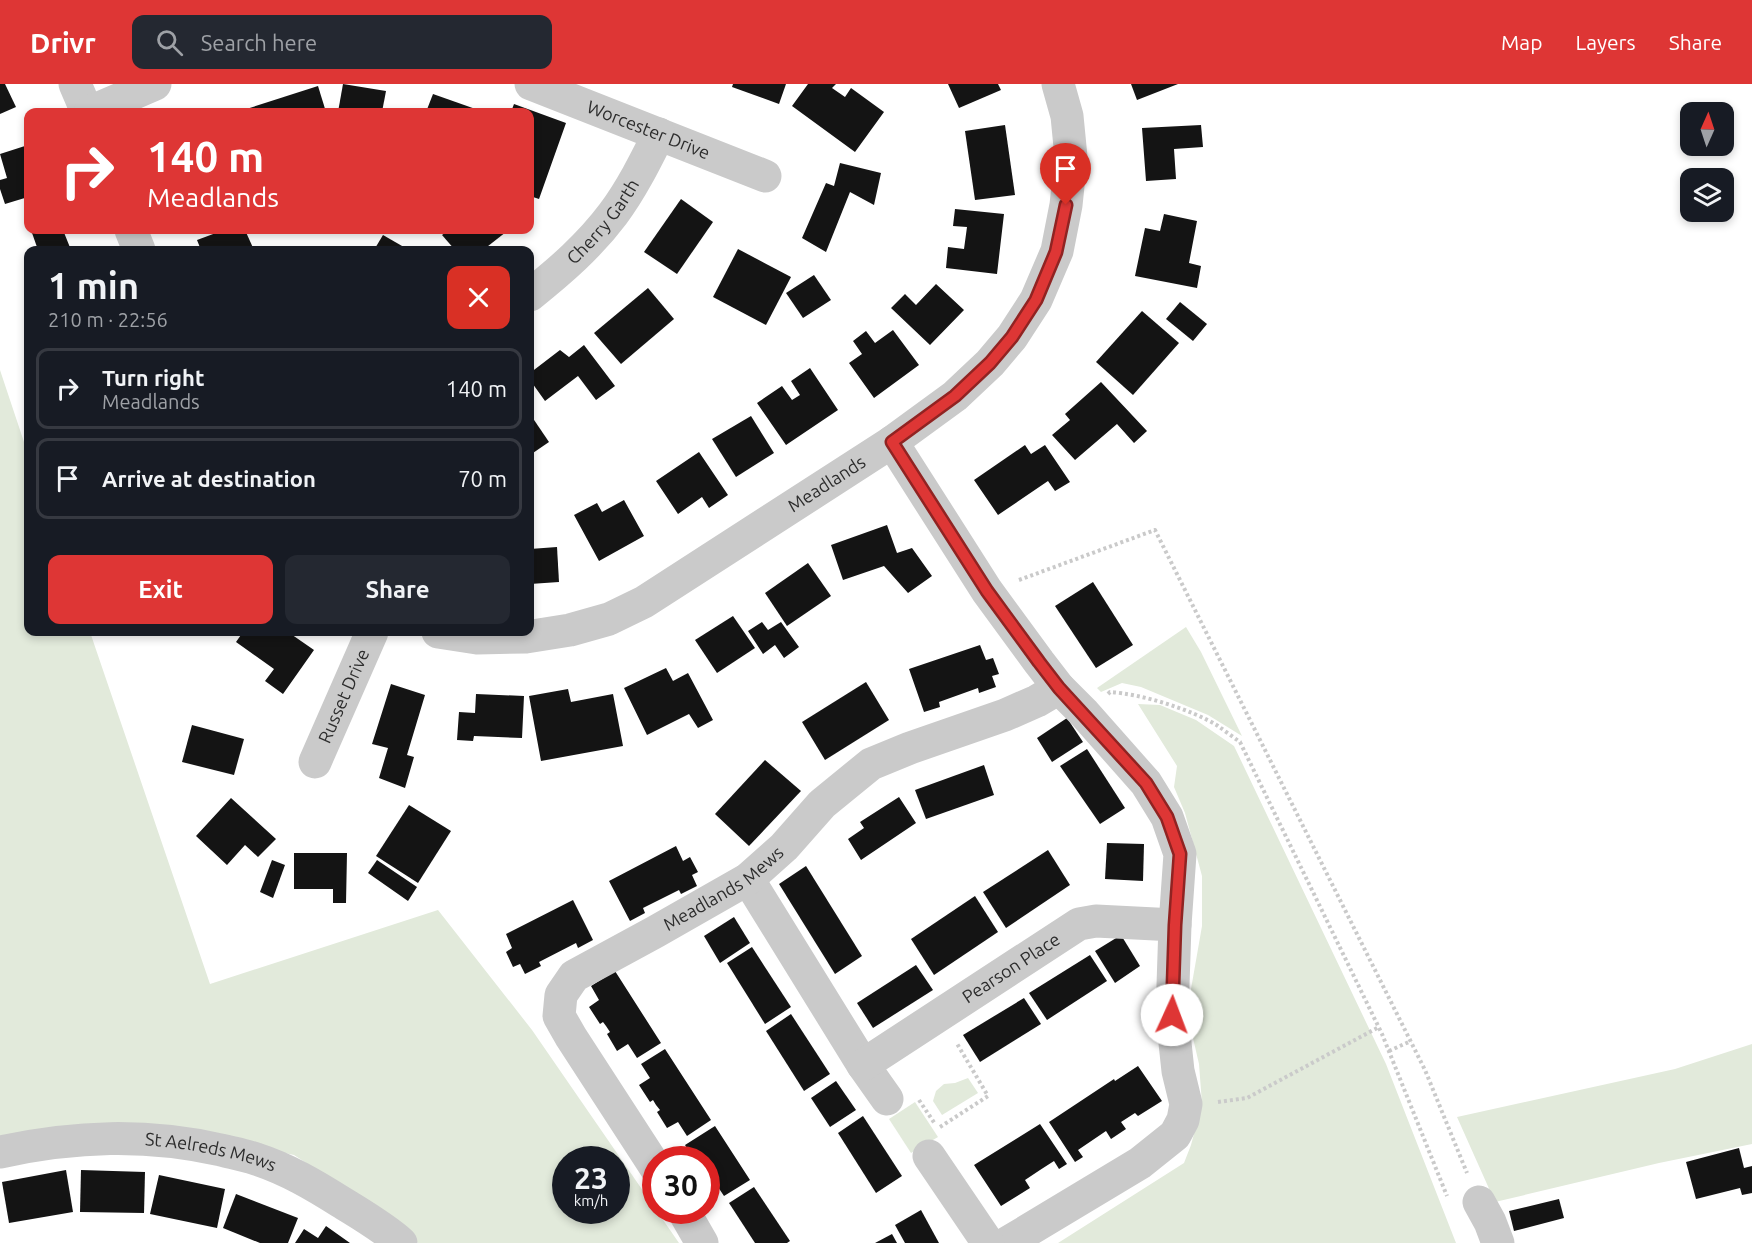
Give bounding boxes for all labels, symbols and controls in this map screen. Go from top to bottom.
search box [132,15,552,69]
icon: search [153,26,186,59]
text: Drivr [30,27,96,58]
text: Search here [201,30,317,55]
text: Map [1501,30,1542,54]
text: Layers [1575,30,1636,54]
text: Share [1669,30,1722,54]
street label: Worcester Drive [584,96,713,162]
north arrow [1680,102,1734,156]
map controls [1680,102,1734,222]
icon: right [48,132,126,210]
text: 140 m [147,133,264,180]
pin [1040,143,1091,205]
icon: arrive [1049,152,1082,185]
button: layers [1680,168,1734,222]
street label: Cherry Garth [562,175,642,268]
text: Meadlands [147,182,279,212]
text: 1 min [48,265,139,306]
button: close [447,266,510,329]
text: 210 m · 22:56 [48,308,168,331]
text: Turn right [102,365,204,390]
icon: right [51,372,84,405]
text: 140 m [446,376,507,401]
text: Meadlands [102,390,200,413]
street label: Meadlands [784,451,869,515]
icon: arrive [51,462,84,495]
text: Arrive at destination [102,466,316,491]
text: 70 m [458,466,507,491]
button: Exit [48,555,273,624]
button: Share [285,555,510,624]
street label: Russet Drive [314,645,372,746]
street label: Meadlands Mews [660,841,787,934]
street label: Pearson Place [958,928,1063,1006]
position arrow [1140,983,1204,1047]
street label: St Aelreds Mews [145,1128,280,1175]
speed limit sign: 30 [642,1146,720,1224]
text: 23 [574,1161,608,1195]
text: km/h [574,1192,608,1209]

